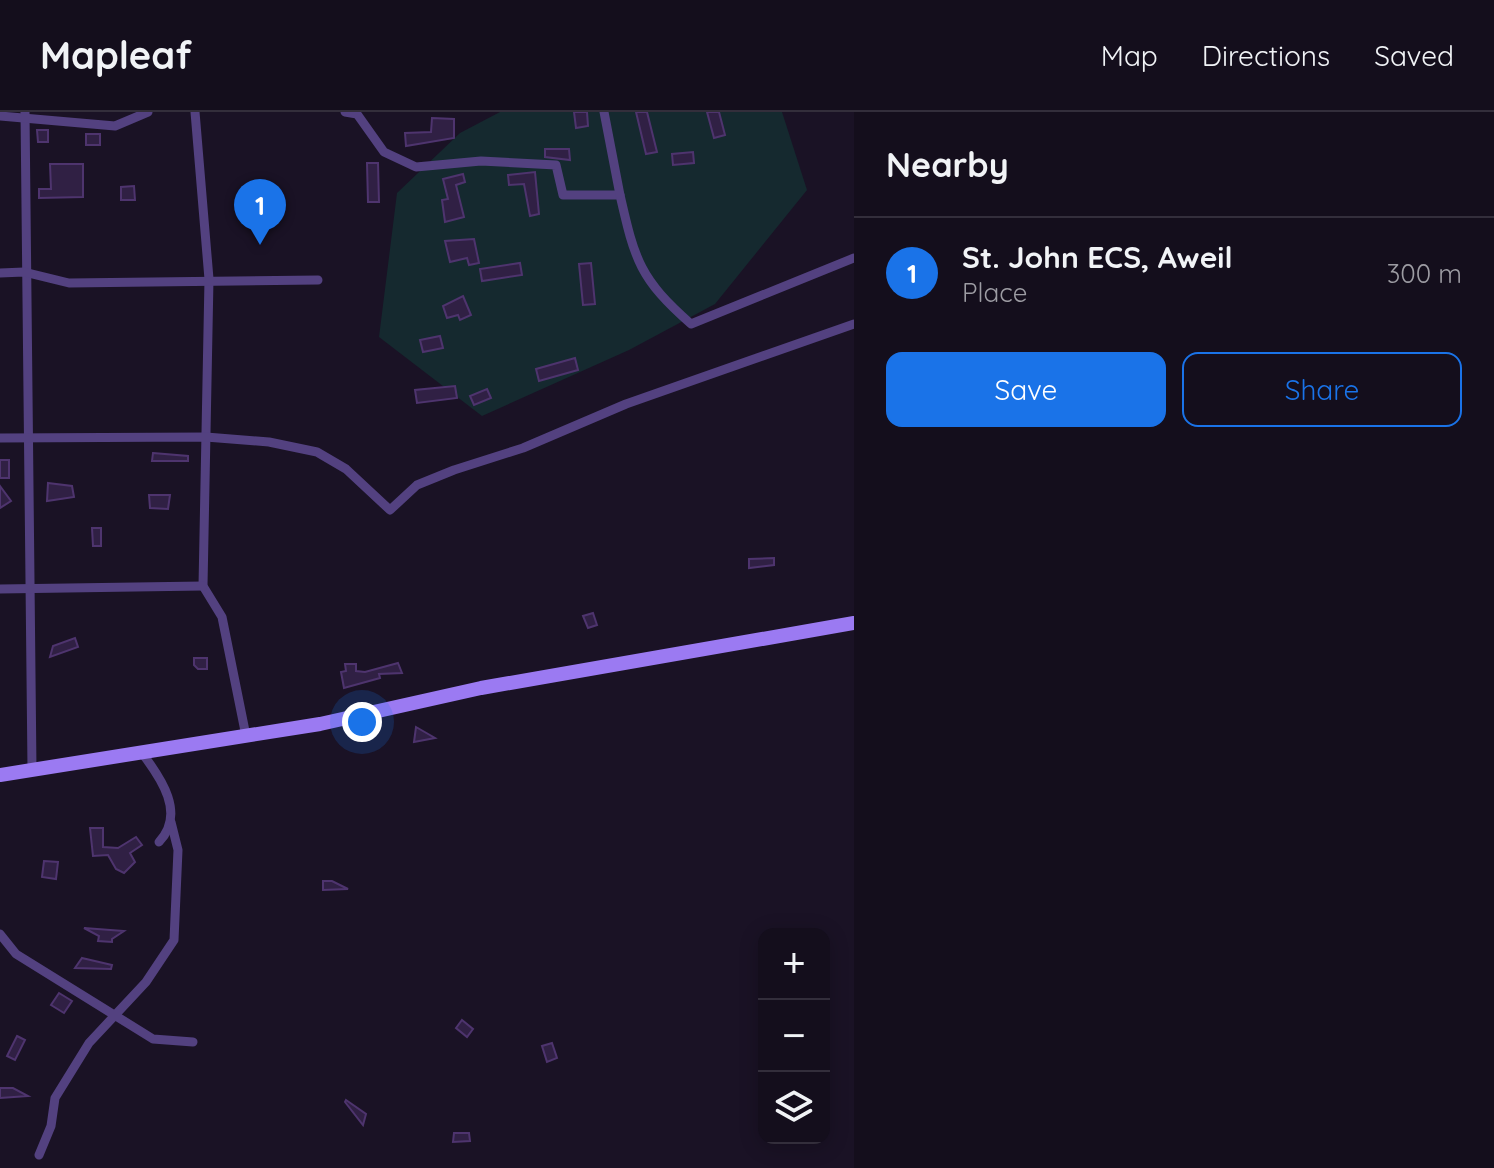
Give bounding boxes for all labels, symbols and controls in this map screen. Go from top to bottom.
text: Mapleaf [40,31,192,79]
text: Map [1101,38,1158,73]
text: Directions [1202,38,1330,73]
text: Saved [1374,38,1454,73]
text: Nearby [886,143,1009,186]
pin: 1 [234,179,286,245]
text: St. John ECS, Aweil [962,238,1233,276]
text: 1 [907,257,917,290]
text: 300 m [1387,257,1462,290]
text: Place [962,276,1027,309]
button: Save [886,352,1166,427]
button: Share [1182,352,1462,427]
your location [342,702,382,742]
map controls [758,928,830,1144]
button: + [758,928,830,1000]
button: − [758,1000,830,1072]
button: layers [758,1072,830,1144]

